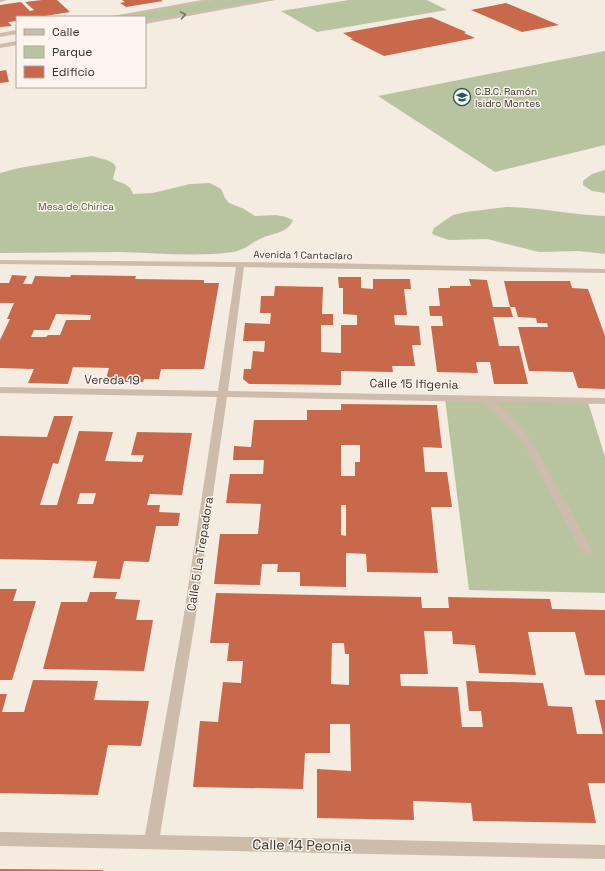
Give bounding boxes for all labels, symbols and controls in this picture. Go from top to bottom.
one-way arrow [180,12,187,20]
legend [16,16,146,88]
text: Calle [52,24,80,40]
text: Parque [52,44,92,60]
text: Edificio [52,64,95,80]
place label: C.B.C. Ramón Isidro Montes [475,85,540,110]
school or university icon: C.B.C. Ramón Isidro Montes [452,87,472,107]
park label: Mesa de Chirica [38,200,114,213]
street label: Avenida 1 Cantaclaro [253,248,353,262]
street label: Vereda 19 [84,372,140,388]
street label: Calle 15 Ifigenia [369,375,459,393]
street label: Calle 5 La Trepadora [183,496,217,612]
street label: Calle 14 Peonia [252,835,352,855]

